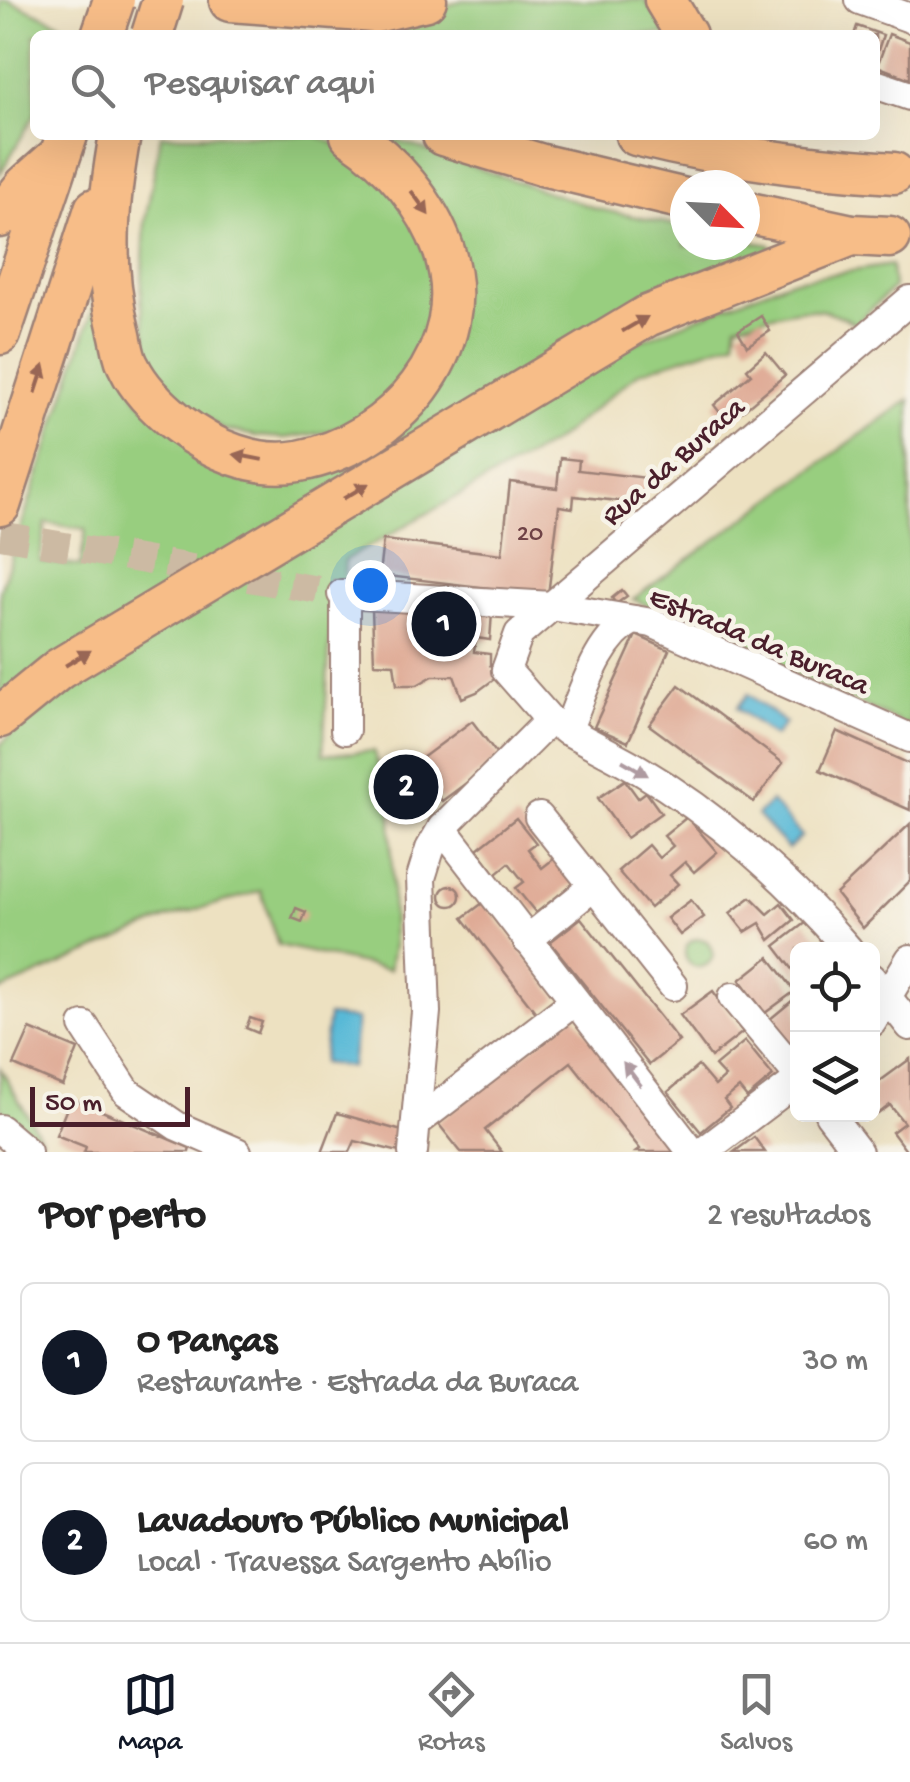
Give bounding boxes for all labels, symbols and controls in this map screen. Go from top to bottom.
search box [30,30,880,140]
icon: search [65,58,120,113]
text: Pesquisar aqui [145,63,376,107]
north arrow [670,170,760,260]
one-way arrow [409,190,429,216]
one-way arrow [621,315,649,333]
one-way arrow [34,364,49,394]
street label: Rua da Buraca [596,391,755,535]
one-way arrow [232,448,263,464]
one-way arrow [342,483,370,500]
house number: 20 [517,521,543,550]
your location [345,560,396,611]
street label: Estrada da Buraca [643,581,875,706]
pin: 1 [412,586,476,662]
one-way arrow [64,650,92,667]
pin: 2 [374,750,438,824]
one-way arrow [621,759,649,776]
map controls [790,942,880,1122]
button: locate [790,942,880,1032]
button: layers [790,1032,880,1122]
one-way arrow [622,1062,643,1088]
scale bar [30,1082,190,1126]
text: 50 m [45,1088,102,1121]
text: Por perto [40,1193,206,1242]
text: 2 resultados [707,1198,870,1236]
text: O Panças [137,1321,277,1365]
text: 1 [68,1343,81,1381]
text: 30 m [803,1343,868,1381]
text: Restaurante · Estrada da Buraca [137,1365,578,1403]
text: Lavadouro Público Municipal [137,1501,569,1545]
text: 2 [67,1523,82,1561]
text: 60 m [803,1523,868,1561]
text: Local · Travessa Sargento Abílio [137,1545,552,1583]
tab: Mapa [118,1667,182,1760]
tab: Rotas [418,1667,484,1760]
tab: Salvos [720,1667,792,1760]

